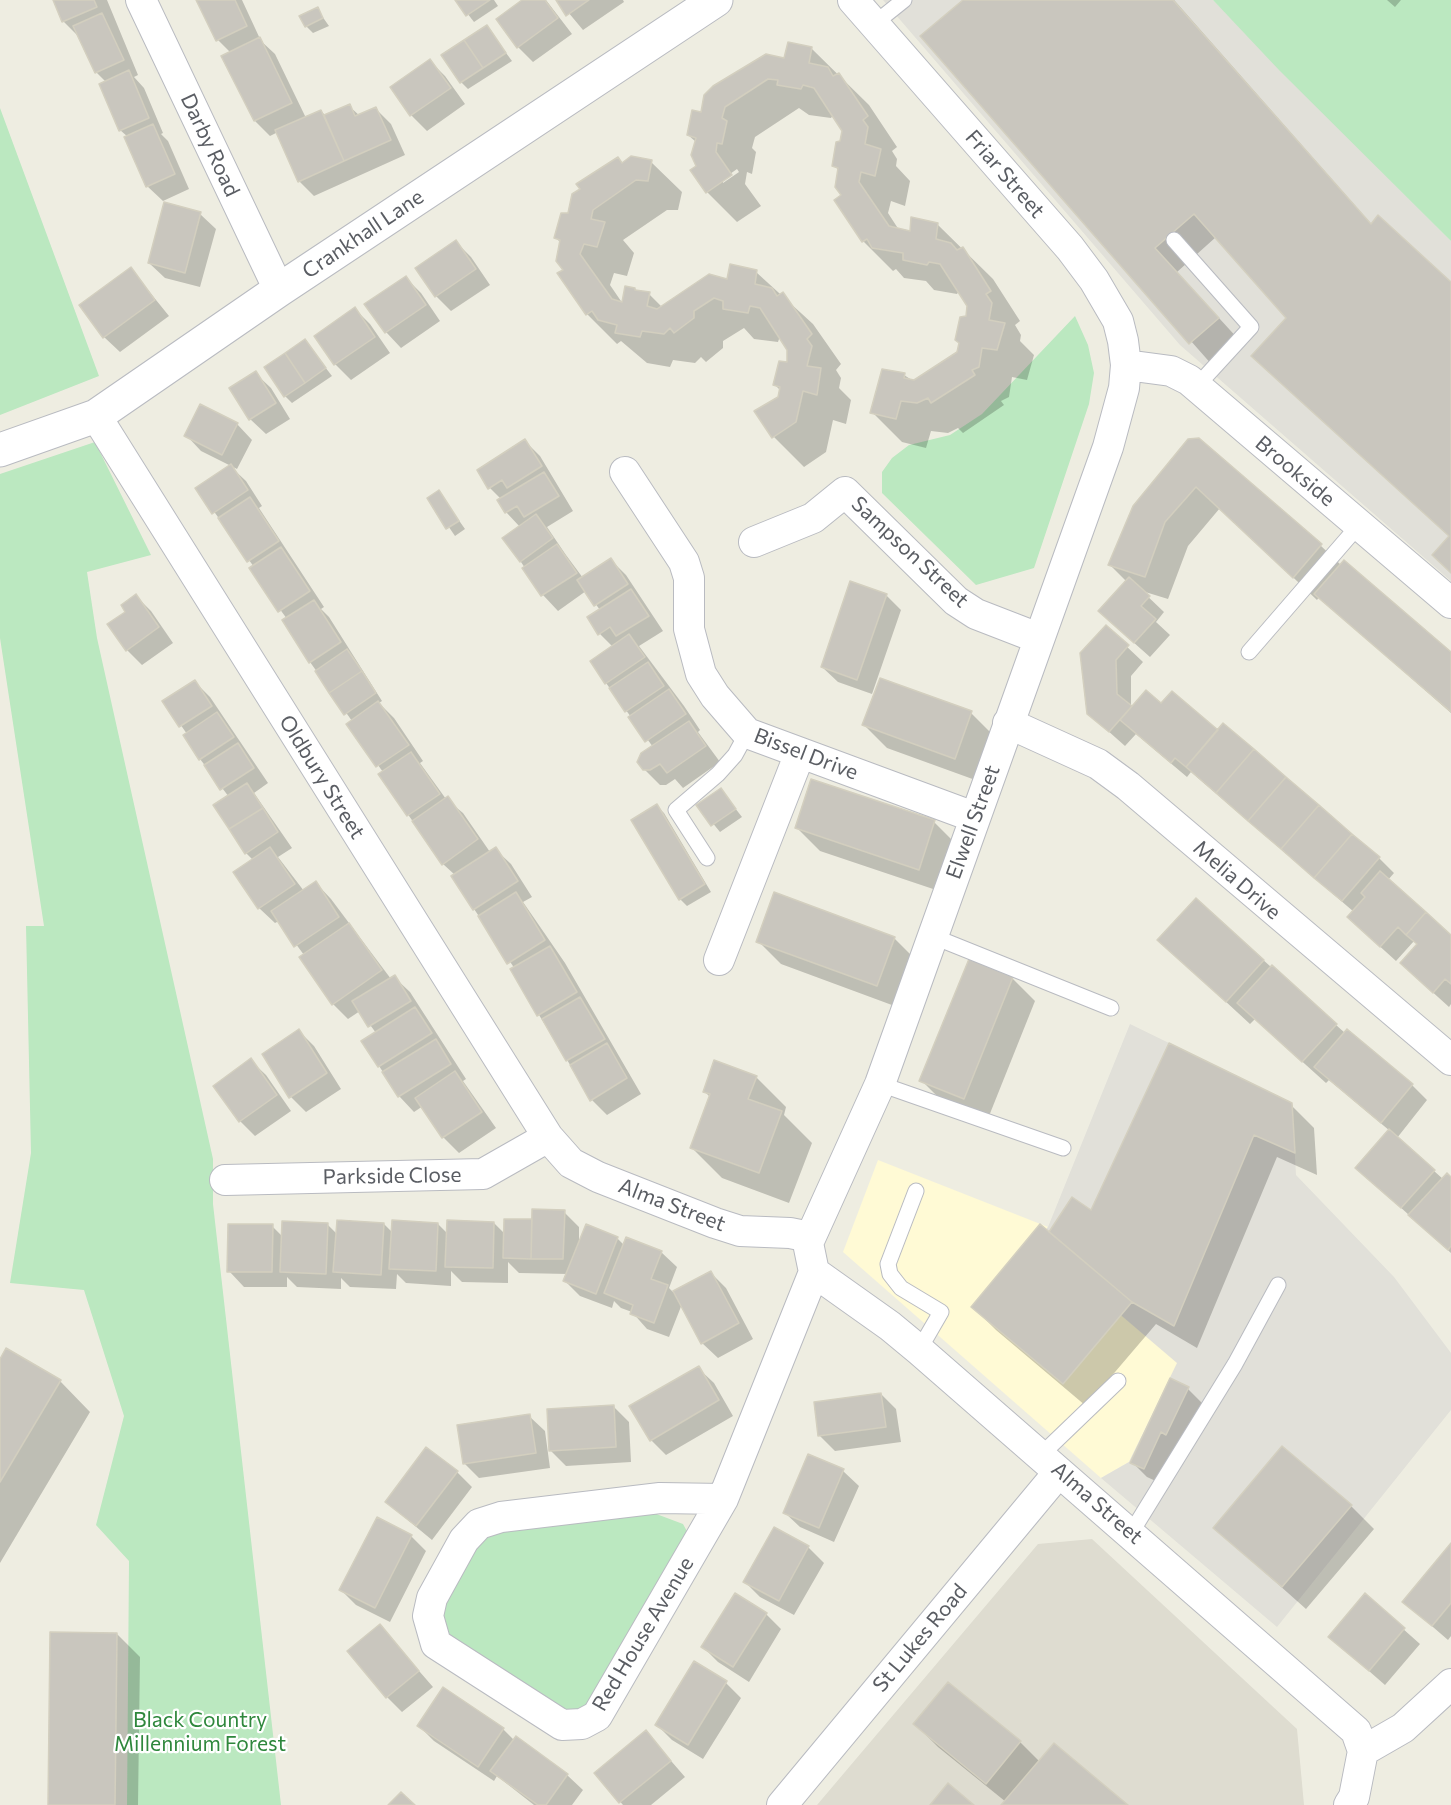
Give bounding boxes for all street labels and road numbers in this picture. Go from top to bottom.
street label: Darby Road [175,89,245,201]
street label: Friar Street [960,125,1050,223]
street label: Crankhall Lane [298,184,428,284]
street label: Brookside [1250,430,1340,512]
street label: Sampson Street [846,491,974,613]
street label: Oldbury Street [274,710,370,844]
street label: Bissel Drive [751,723,861,785]
street label: Elwell Street [941,762,1005,882]
street label: Melia Drive [1188,835,1286,925]
street label: Parkside Close [322,1162,462,1190]
street label: Alma Street [615,1173,729,1237]
street label: Alma Street [1046,1457,1148,1549]
street label: Red House Avenue [587,1552,699,1716]
street label: St Lukes Road [868,1579,972,1697]

